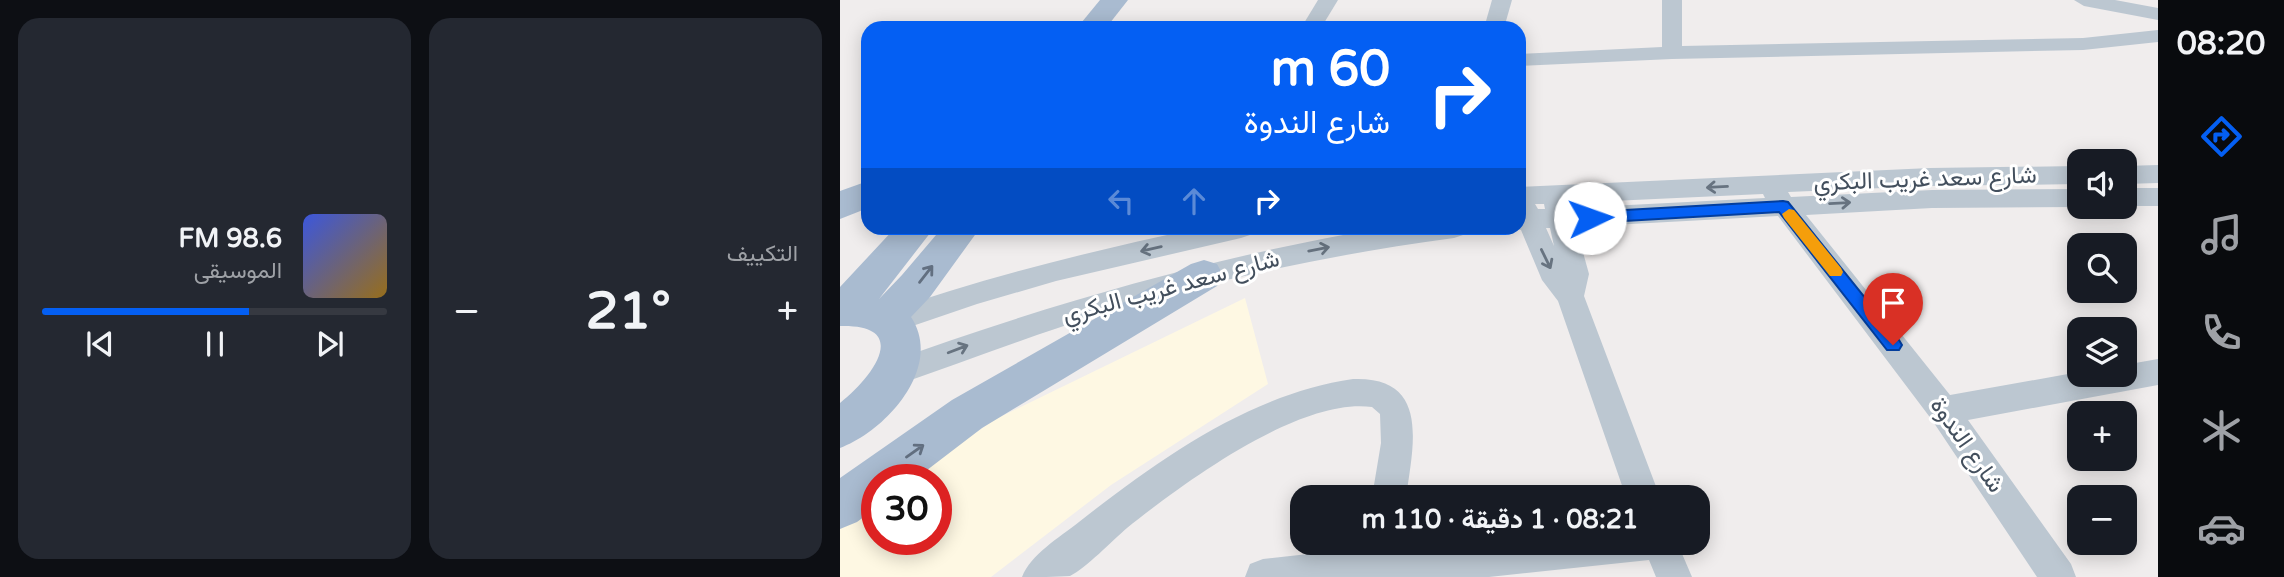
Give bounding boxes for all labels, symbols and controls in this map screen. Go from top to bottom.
text: 08:20 [2177,25,2265,63]
text: 60 m [1271,40,1390,99]
icon: right [1414,49,1505,140]
text: شارع الندوة [1244,104,1390,142]
icon: directions [2197,112,2246,161]
map controls [2067,149,2137,555]
button: sound [2067,149,2137,219]
street label: شارع سعد غريب البكري [1813,161,2037,201]
one-way arrow [1706,180,1729,193]
position arrow [1553,181,1627,255]
icon: left [1102,182,1140,220]
icon: ahead [1175,182,1213,220]
icon: right [1248,182,1286,220]
one-way arrow [1828,197,1851,210]
icon: music [2197,210,2246,259]
text: 98.6 FM [179,223,282,254]
button: search [2067,233,2137,303]
text: التكييف [727,240,798,268]
one-way arrow [1140,242,1163,256]
one-way arrow [1307,242,1330,256]
street label: شارع سعد غريب البكري [1059,244,1284,334]
one-way arrow [1540,248,1554,269]
text: الموسيقى [194,257,282,285]
one-way arrow [918,265,933,283]
pin [1863,273,1923,345]
text: 21° [586,280,671,343]
icon: arrive [1874,284,1912,322]
text: − [453,289,480,335]
text: + [777,289,798,335]
icon: phone [2197,308,2246,357]
button: layers [2067,317,2137,387]
icon: previous [81,325,119,363]
icon: pause [196,325,234,363]
icon: next [311,325,349,363]
one-way arrow [947,342,969,354]
street label: شارع الندوة [1923,392,2010,499]
button: + [2067,401,2137,471]
icon: climate [2197,406,2246,455]
one-way arrow [905,444,924,458]
speed limit sign: 30 [861,464,952,555]
button: − [2067,485,2137,555]
text: 08:21 · 1 دقيقة · 110 m [1362,504,1638,535]
icon: car [2197,504,2246,553]

